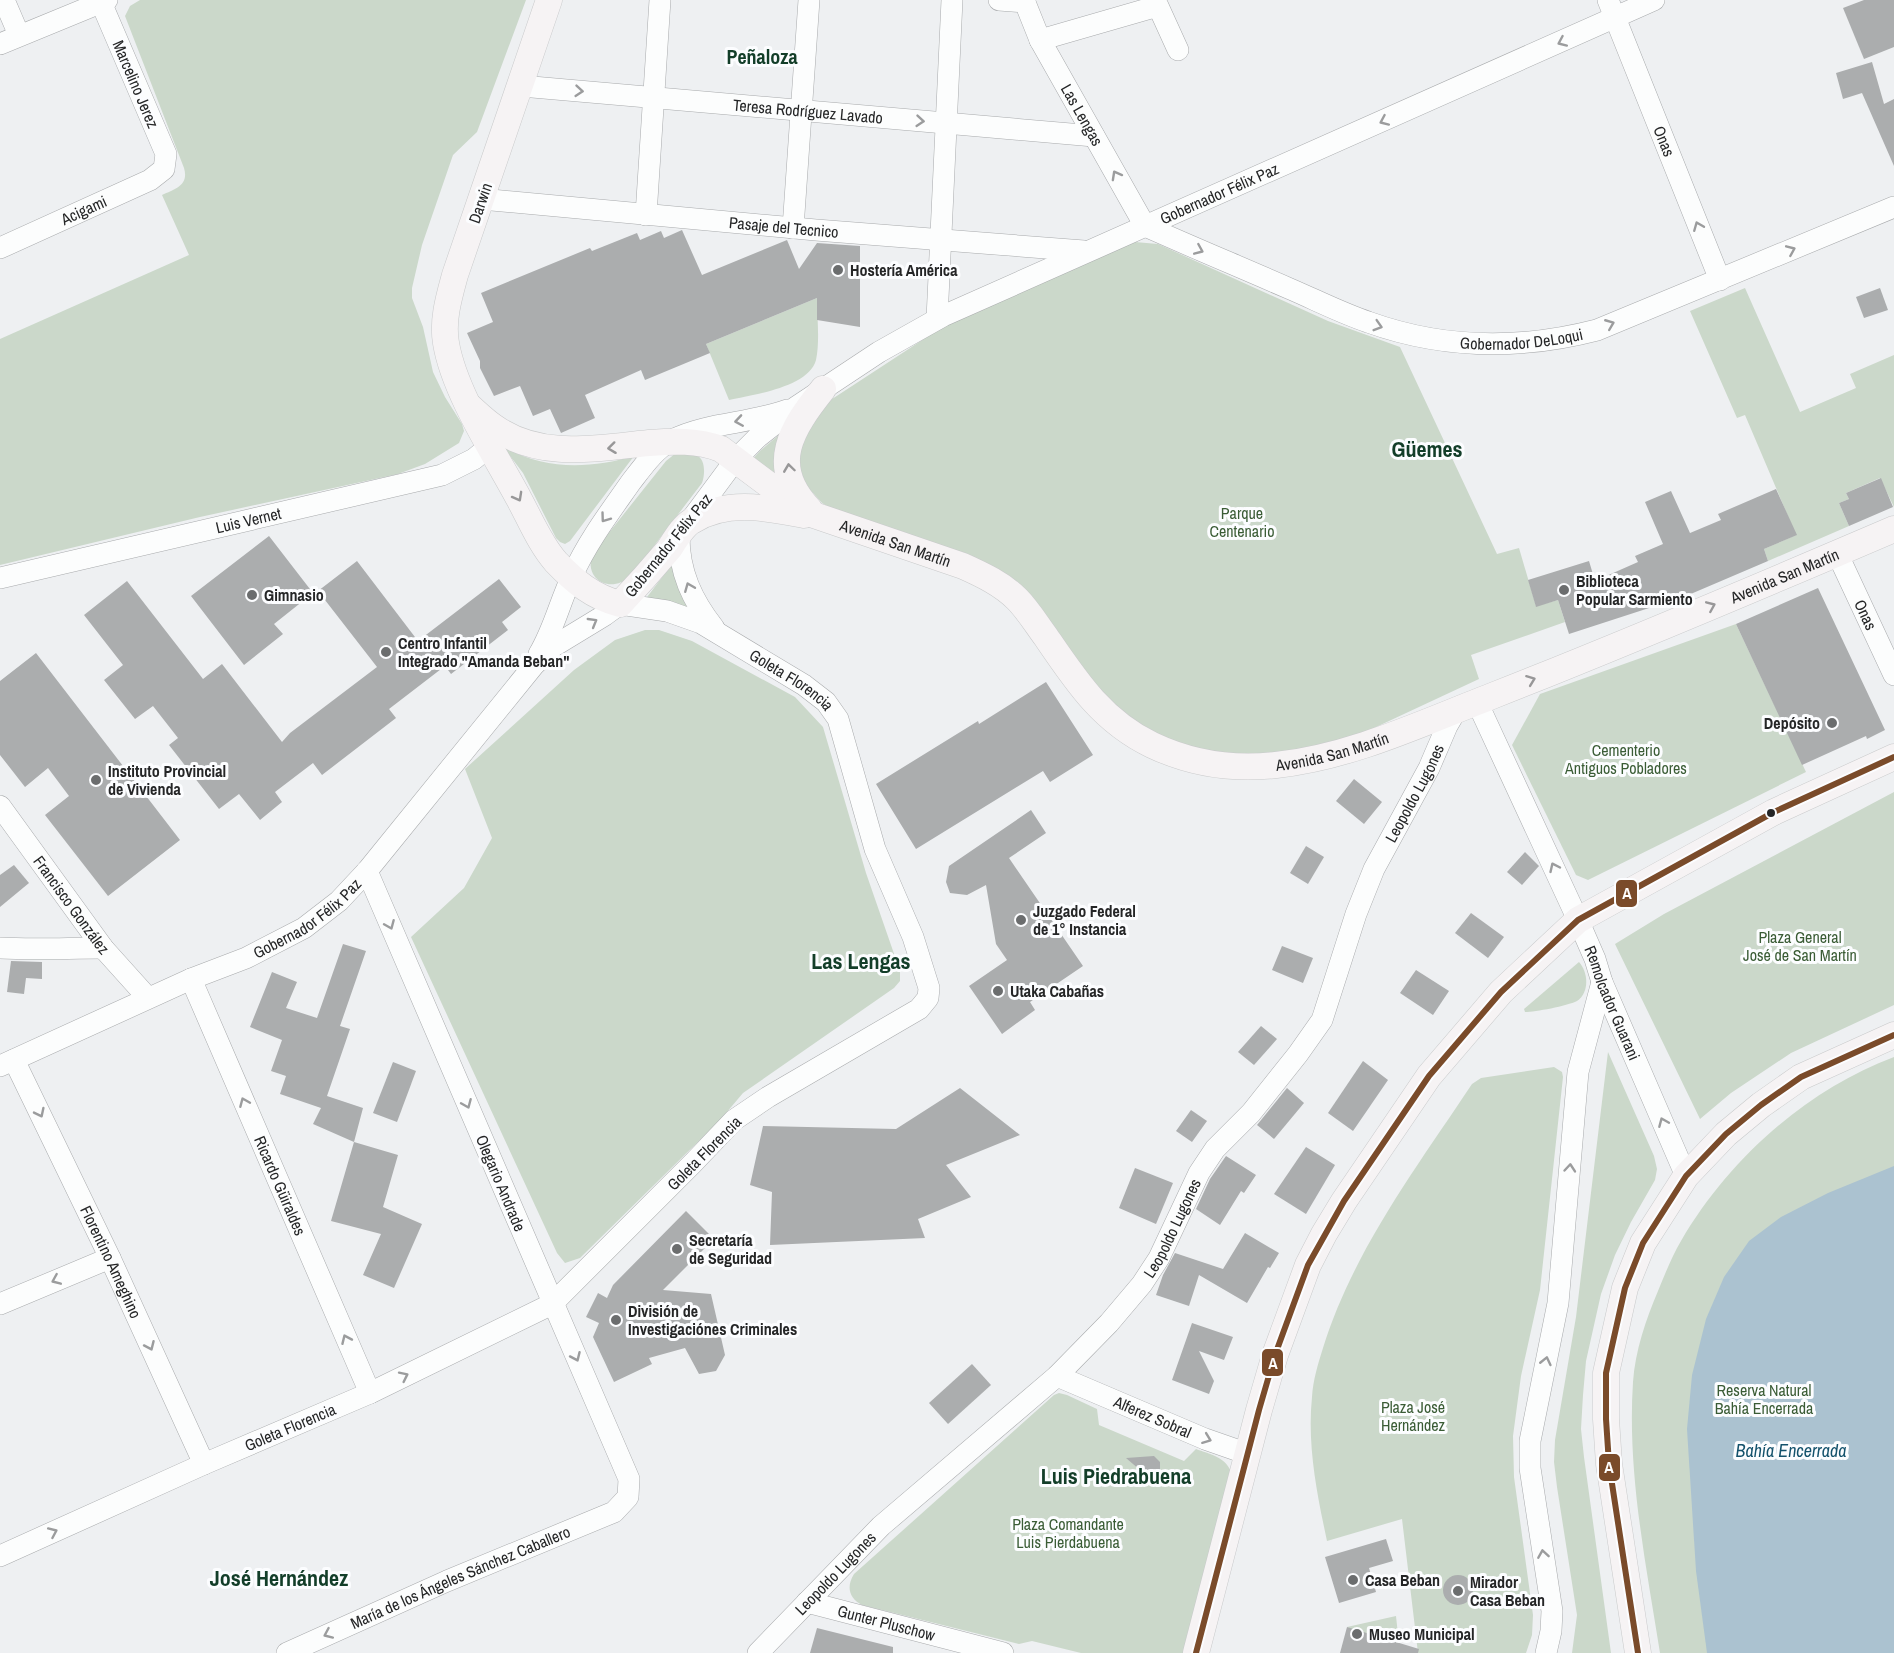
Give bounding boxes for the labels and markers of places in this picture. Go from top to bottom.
place label: Hostería América [850,259,958,281]
marker: Hostería América [831,263,845,277]
place label: Biblioteca Popular Sarmiento [1576,570,1693,610]
marker: Biblioteca Popular Sarmiento [1557,583,1571,597]
place label: Gimnasio [264,584,324,606]
marker: Gimnasio [245,588,259,602]
place label: Centro Infantil Integrado "Amanda Beban" [398,632,569,672]
marker: Centro Infantil Integrado "Amanda Beban" [379,645,393,659]
place label: Depósito [1764,712,1820,734]
marker: Depósito [1825,716,1839,730]
place label: Instituto Provincial de Vivienda [108,760,226,800]
marker: Instituto Provincial de Vivienda [89,773,103,787]
unlabelled marker [1765,807,1777,819]
place label: Juzgado Federal de 1° Instancia [1033,900,1136,940]
marker: Juzgado Federal de 1° Instancia [1014,913,1028,927]
place label: Utaka Cabañas [1010,980,1104,1002]
marker: Utaka Cabañas [991,984,1005,998]
place label: Secretaría de Seguridad [689,1229,772,1269]
marker: Secretaría de Seguridad [670,1242,684,1256]
place label: División de Investigaciónes Criminales [628,1300,797,1340]
marker: División de Investigaciónes Criminales [609,1313,623,1327]
place label: Casa Beban [1365,1569,1440,1591]
place label: Mirador Casa Beban [1470,1571,1545,1611]
marker: Casa Beban [1346,1573,1360,1587]
marker: Mirador Casa Beban [1451,1584,1465,1598]
place label: Museo Municipal [1369,1623,1475,1645]
marker: Museo Municipal [1350,1627,1364,1641]

